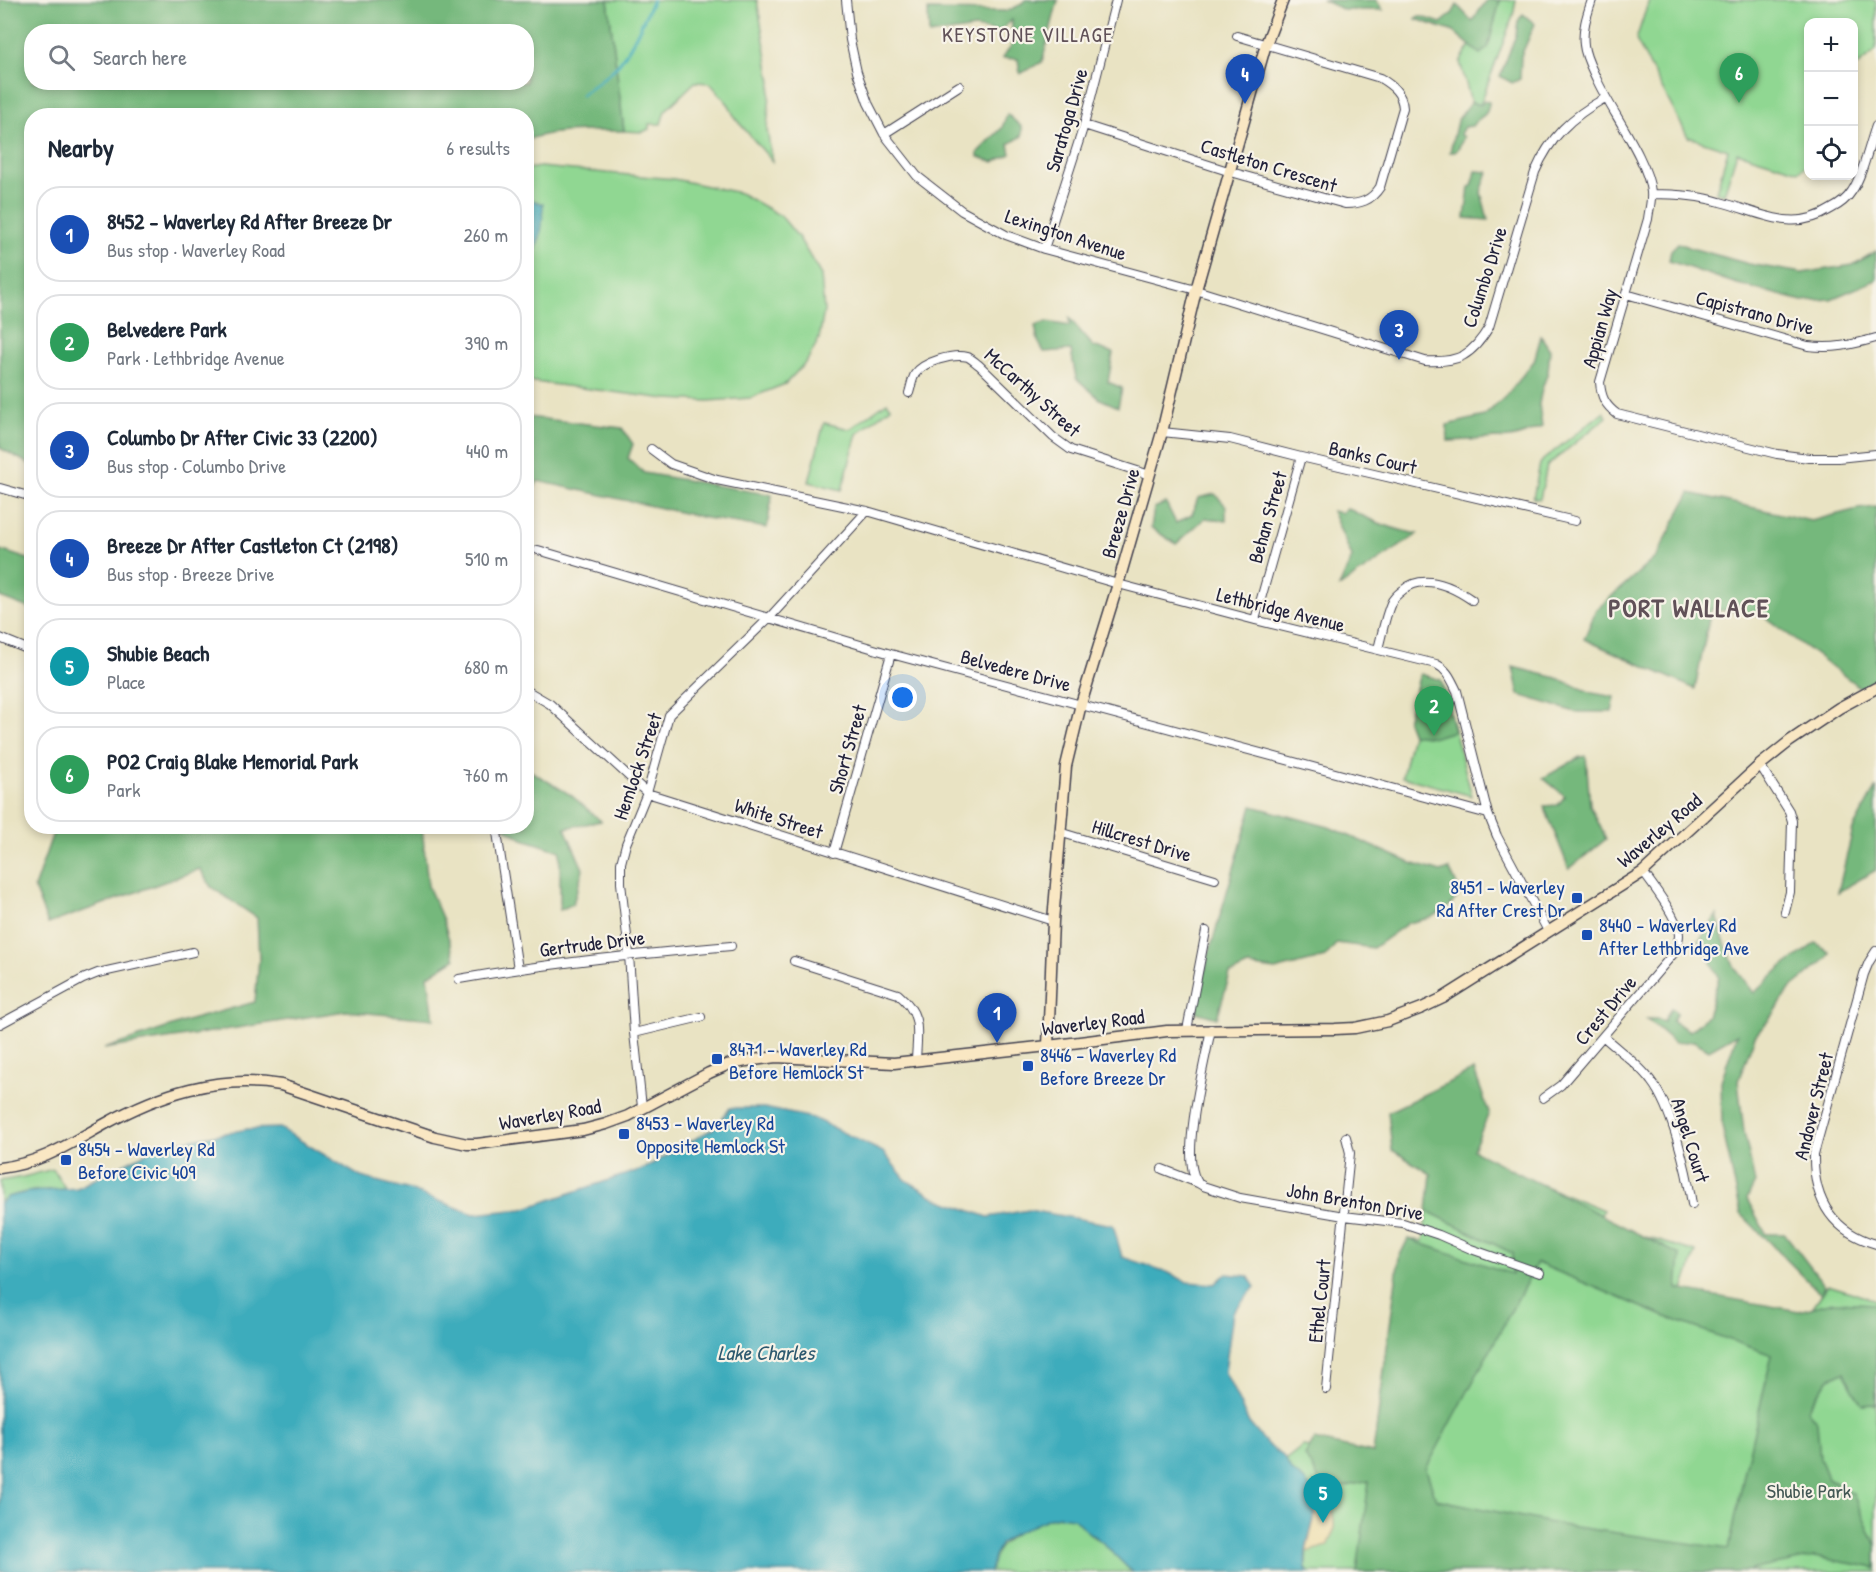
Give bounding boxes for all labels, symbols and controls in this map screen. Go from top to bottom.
map controls [1804,18,1858,180]
button: + [1804,18,1858,72]
district label: KEYSTONE VILLAGE [942,20,1114,49]
search box [24,24,534,90]
icon: search [45,41,78,74]
text: Search here [93,42,187,72]
pin: 4 [1226,54,1264,104]
pin: 6 [1720,54,1758,103]
street label: Saratoga Drive [1038,65,1094,175]
button: − [1804,72,1858,126]
button: locate [1804,126,1858,180]
text: Nearby [48,130,114,165]
street label: Castleton Crescent [1198,131,1342,199]
text: 6 results [446,134,510,161]
street label: Lexington Avenue [1002,202,1130,266]
text: 8452 - Waverley Rd After Breeze Dr [107,206,392,236]
text: 1 [66,221,73,248]
text: 260 m [464,221,508,248]
street label: Columbo Drive [1455,223,1513,331]
text: Bus stop · Waverley Road [107,236,285,263]
street label: Capistrano Drive [1693,283,1817,341]
street label: Appian Way [1575,285,1623,371]
pin: 3 [1380,310,1418,360]
text: Belvedere Park [107,314,227,344]
text: 2 [65,329,74,356]
text: 390 m [465,329,508,356]
street label: McCarthy Street [979,341,1088,443]
text: Park · Lethbridge Avenue [107,344,285,371]
text: Columbo Dr After Civic 33 (2200) [107,422,378,452]
street label: Banks Court [1326,434,1421,480]
text: 3 [65,437,74,464]
text: 440 m [466,437,508,464]
text: Bus stop · Columbo Drive [107,452,286,479]
street label: Breeze Drive [1094,465,1146,561]
street label: Behan Street [1241,467,1293,566]
text: Breeze Dr After Castleton Ct (2198) [107,530,399,560]
text: 4 [66,545,73,572]
text: 510 m [465,545,508,572]
text: Bus stop · Breeze Drive [107,560,274,587]
street label: Lethbridge Avenue [1214,580,1348,638]
district label: PORT WALLACE [1608,590,1770,625]
text: Shubie Beach [107,638,209,668]
street label: Belvedere Drive [958,642,1074,698]
text: 5 [65,653,74,680]
text: 680 m [464,653,508,680]
text: Place [107,668,146,695]
your location [888,683,917,712]
pin: 2 [1414,686,1454,736]
street label: Short Street [821,700,873,797]
street label: Hemlock Street [606,708,668,823]
text: PO2 Craig Blake Memorial Park [107,746,358,776]
text: 6 [66,761,73,788]
text: 760 m [463,761,508,788]
text: Park [107,776,140,803]
street label: Waverley Road [1611,786,1707,873]
street label: White Street [731,791,828,845]
street label: Hillcrest Drive [1089,812,1195,868]
place label: 8451 - Waverley Rd After Crest Dr [1436,873,1565,923]
marker: 8451 - Waverley Rd After Crest Dr [1570,891,1584,905]
place label: 8440 - Waverley Rd After Lethbridge Ave [1599,911,1749,961]
street label: Gertrude Drive [538,923,646,963]
marker: 8440 - Waverley Rd After Lethbridge Ave [1580,928,1594,942]
street label: Crest Drive [1568,969,1642,1051]
pin: 1 [978,994,1016,1043]
street label: Waverley Road [1040,1002,1146,1042]
place label: 8471 - Waverley Rd Before Hemlock St [729,1035,867,1085]
place label: 8446 - Waverley Rd Before Breeze Dr [1040,1041,1176,1091]
street label: Andover Street [1787,1049,1840,1162]
marker: 8471 - Waverley Rd Before Hemlock St [710,1052,724,1066]
marker: 8446 - Waverley Rd Before Breeze Dr [1021,1059,1035,1073]
street label: Waverley Road [497,1092,603,1136]
street label: Angel Court [1665,1094,1717,1187]
place label: 8453 - Waverley Rd Opposite Hemlock St [636,1109,786,1159]
marker: 8453 - Waverley Rd Opposite Hemlock St [617,1127,631,1141]
place label: 8454 - Waverley Rd Before Civic 409 [78,1135,215,1185]
marker: 8454 - Waverley Rd Before Civic 409 [59,1153,73,1167]
street label: John Brenton Drive [1284,1176,1426,1226]
street label: Ethel Court [1301,1257,1337,1344]
water label: Lake Charles [718,1338,816,1367]
pin: 5 [1304,1474,1342,1523]
park label: Shubie Park [1767,1477,1851,1504]

